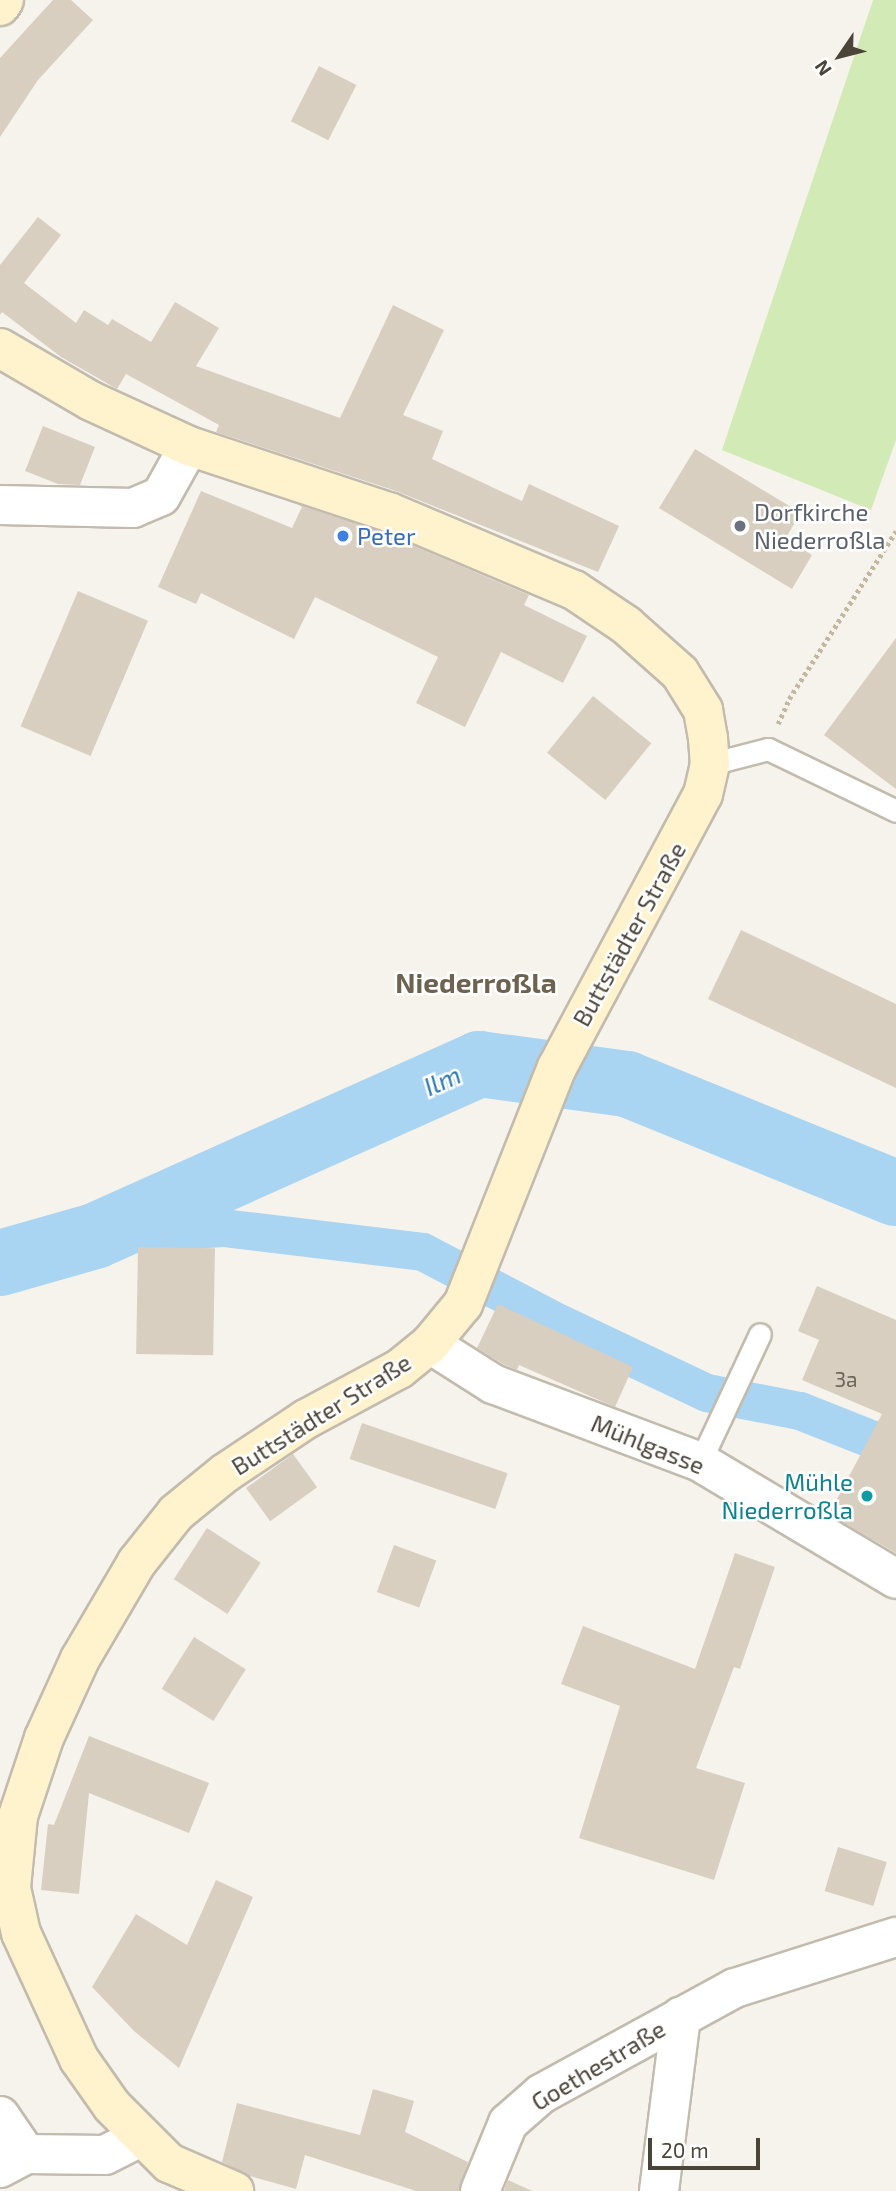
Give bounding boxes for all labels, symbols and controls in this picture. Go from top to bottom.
north arrow [805,21,875,91]
text: N [809,56,836,81]
place label: Dorfkirche Niederroßla [754,498,885,554]
marker: Dorfkirche Niederroßla [732,518,748,534]
place label: Peter [357,522,416,550]
marker: Peter [335,528,351,544]
street label: Buttstädter Straße [566,837,692,1031]
district label: Niederroßla [395,965,557,999]
water label: Ilm [419,1058,465,1102]
street label: Buttstädter Straße [226,1347,416,1481]
house number: 3a [834,1366,858,1392]
street label: Mühlgasse [587,1408,709,1480]
place label: Mühle Niederroßla [722,1468,853,1524]
marker: Mühle Niederroßla [859,1488,875,1504]
street label: Goethestraße [526,2014,670,2116]
scale bar [651,2124,763,2168]
text: 20 m [661,2137,709,2162]

